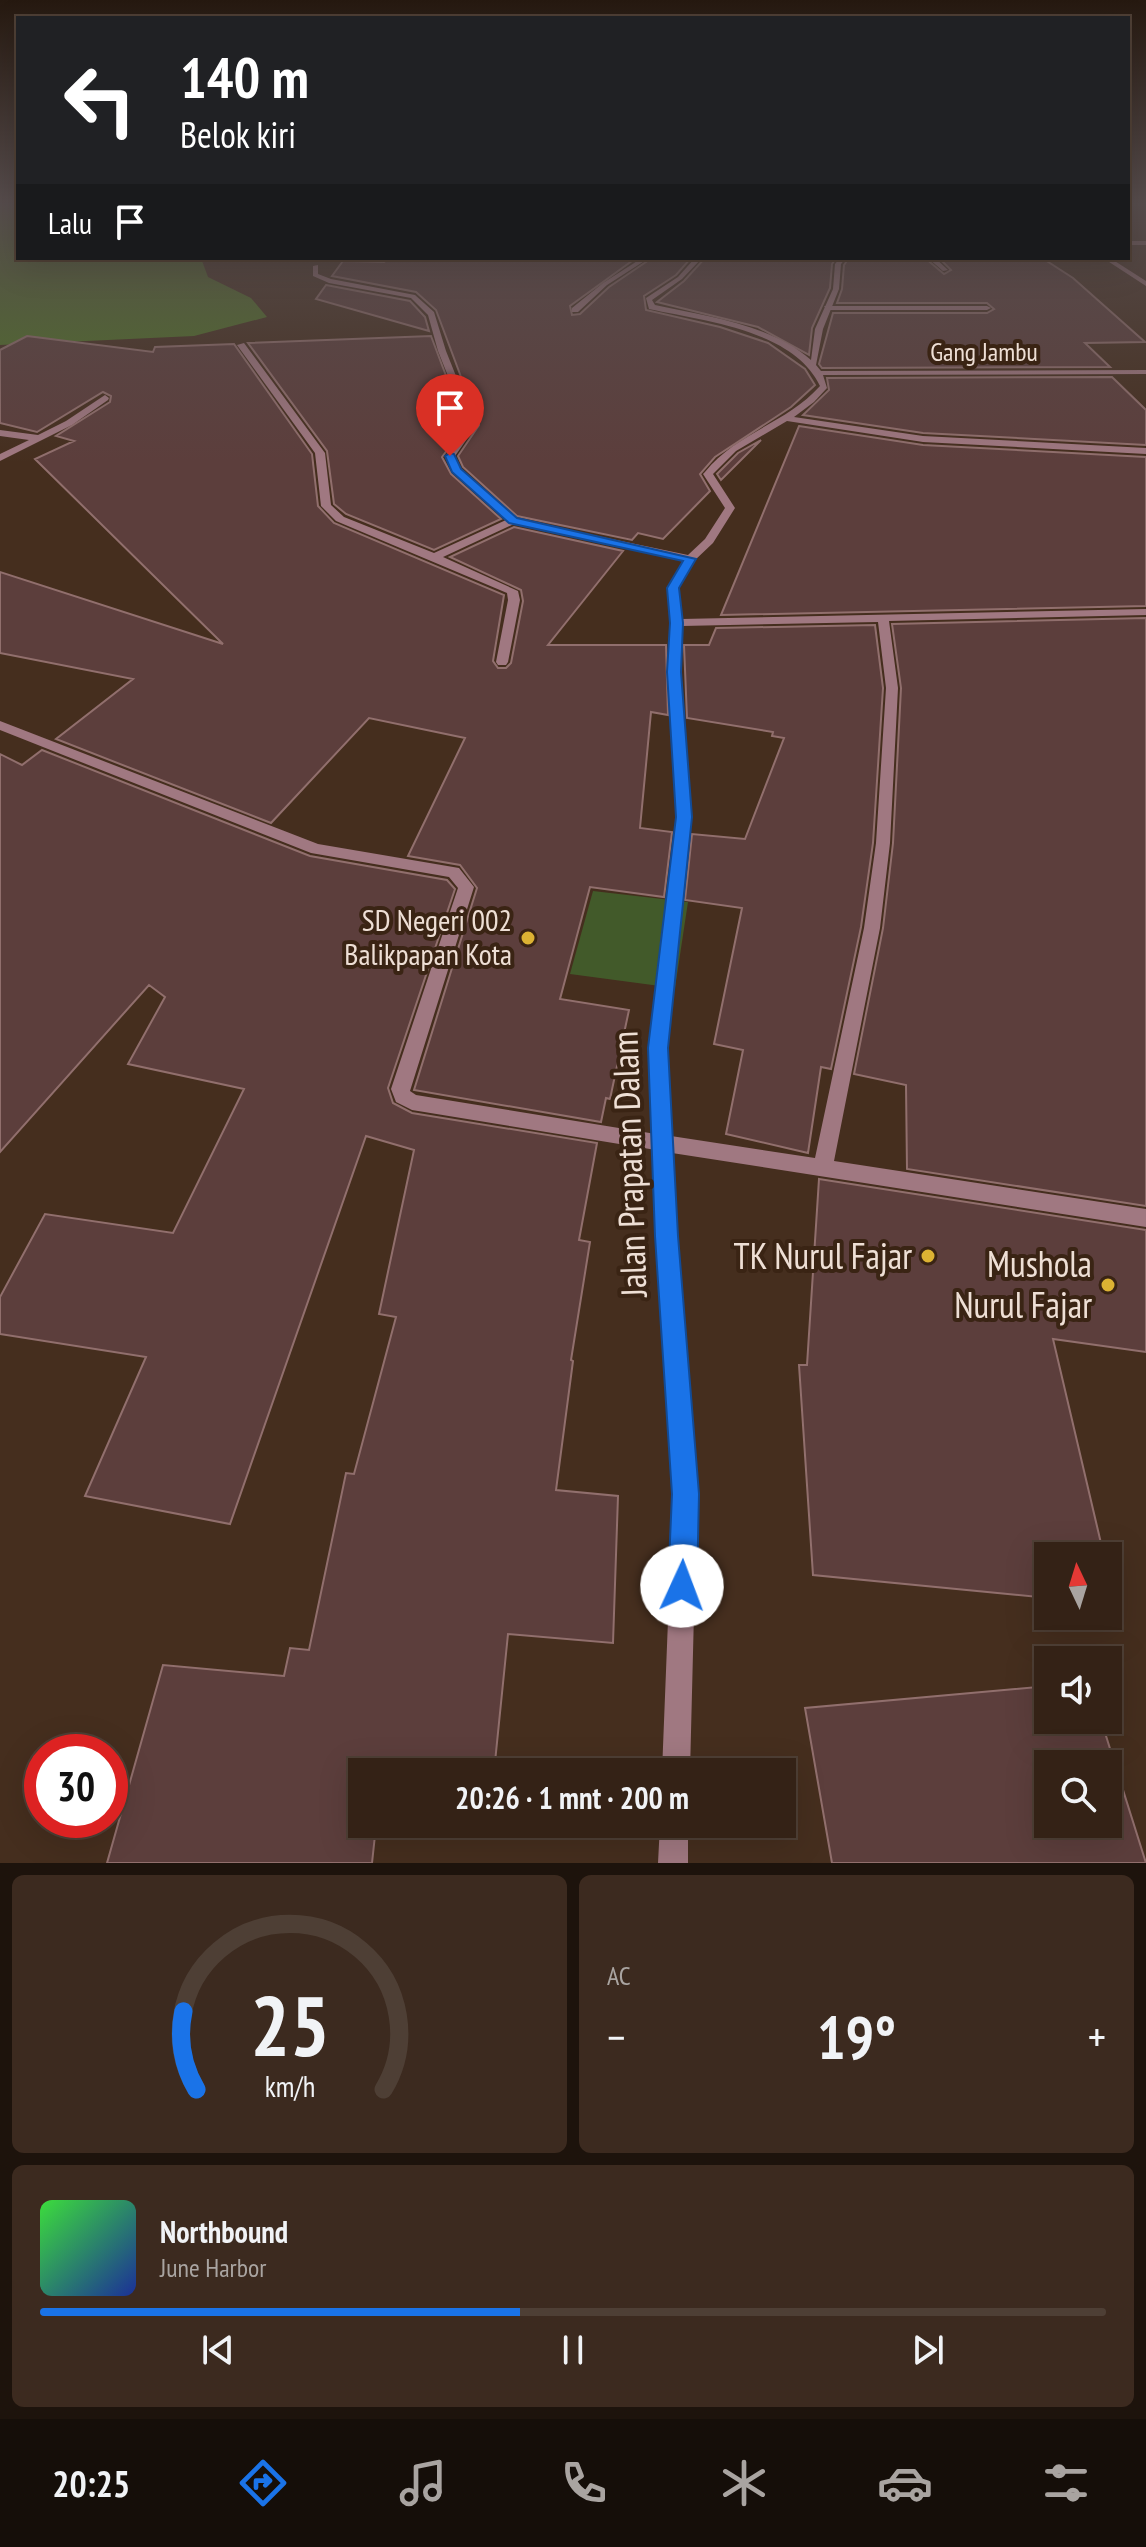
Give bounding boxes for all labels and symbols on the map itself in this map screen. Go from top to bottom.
street label: Gang Jambu [930,335,1038,368]
pin [416,374,484,456]
place label: SD Negeri 002 Balikpapan Kota [344,900,512,973]
marker: SD Negeri 002 Balikpapan Kota [519,929,537,947]
street label: Jalan Prapatan Dalam [600,1030,657,1299]
place label: TK Nurul Fajar [734,1232,912,1279]
place label: Mushola Nurul Fajar [954,1240,1092,1328]
marker: TK Nurul Fajar [919,1247,937,1265]
marker: Mushola Nurul Fajar [1099,1276,1117,1294]
north arrow [1034,1542,1122,1630]
position arrow [640,1544,724,1628]
speed limit sign: 30 [24,1734,128,1838]

